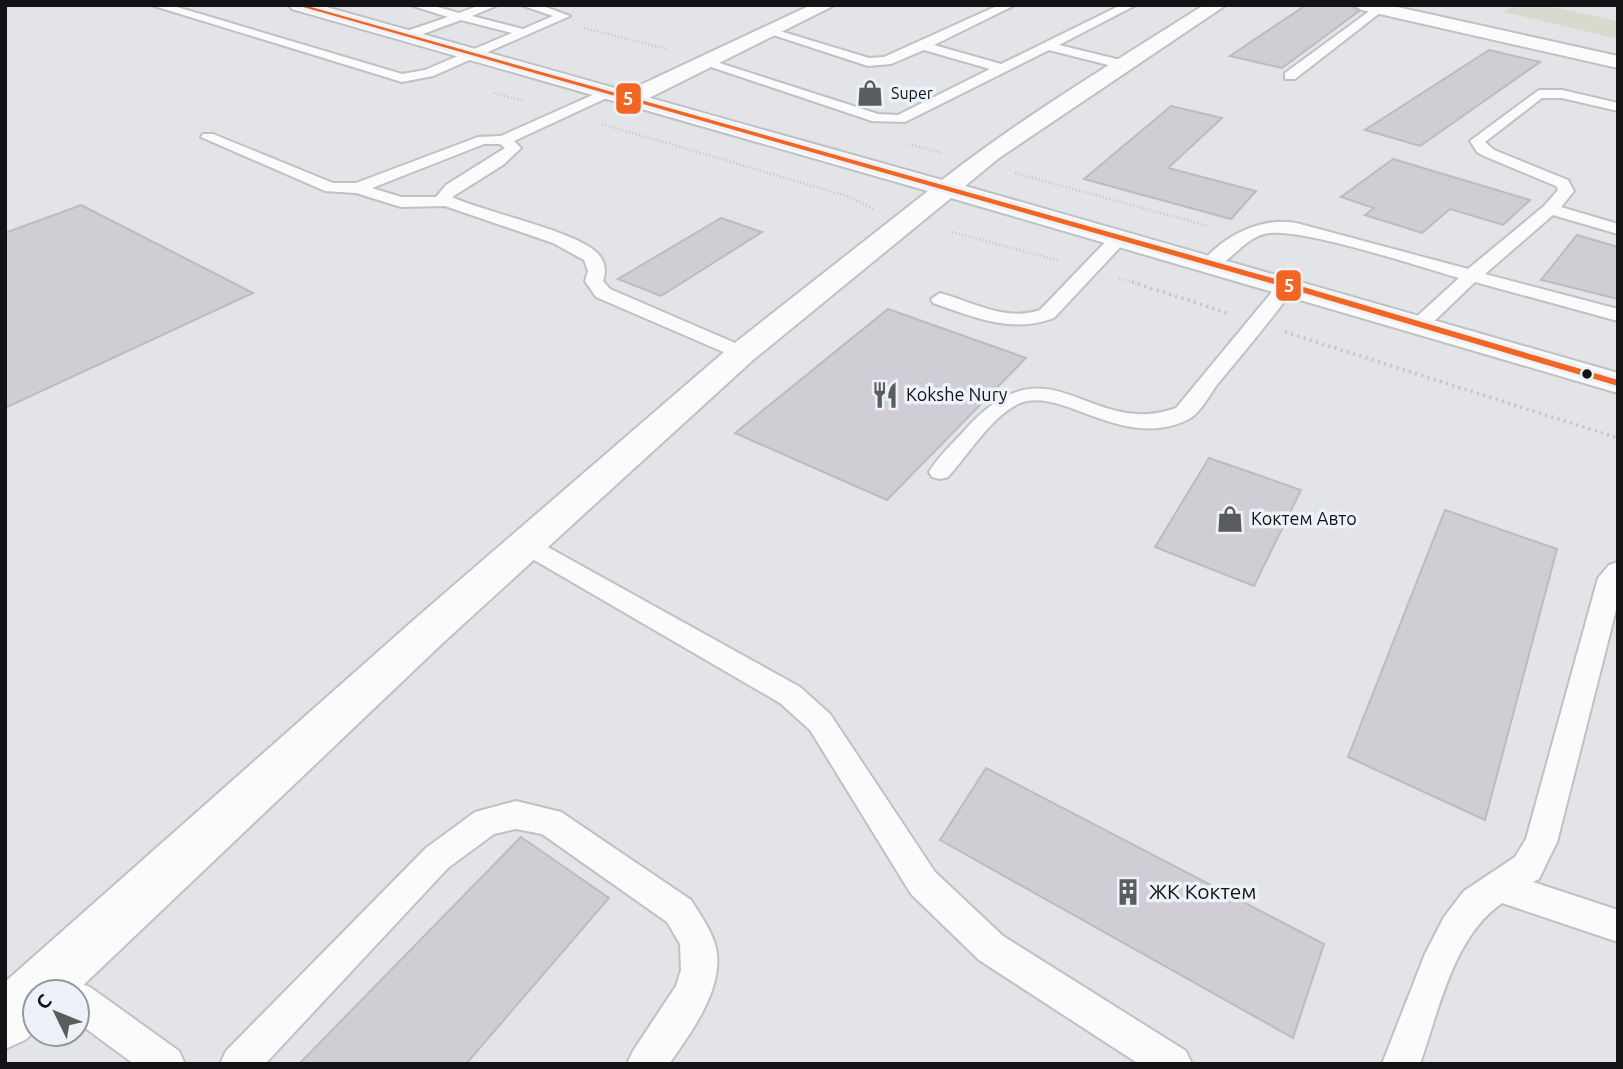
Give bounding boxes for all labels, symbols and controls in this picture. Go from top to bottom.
shop icon: Super [855,78,885,108]
line badge: 5 [615,82,642,115]
place label: Super [891,84,933,102]
text: 5 [623,87,633,109]
line badge: 5 [1275,269,1302,302]
text: 5 [1284,274,1294,296]
unlabelled marker [1580,367,1594,381]
restaurant icon: Kokshe Nury [870,380,900,410]
place label: Kokshe Nury [906,384,1008,404]
shop icon: Коктем Авто [1215,504,1245,534]
place label: Коктем Авто [1251,508,1357,528]
building icon: ЖК Коктем [1113,877,1143,907]
place label: ЖК Коктем [1149,879,1257,903]
north arrow [21,978,91,1048]
text: С [31,989,56,1013]

